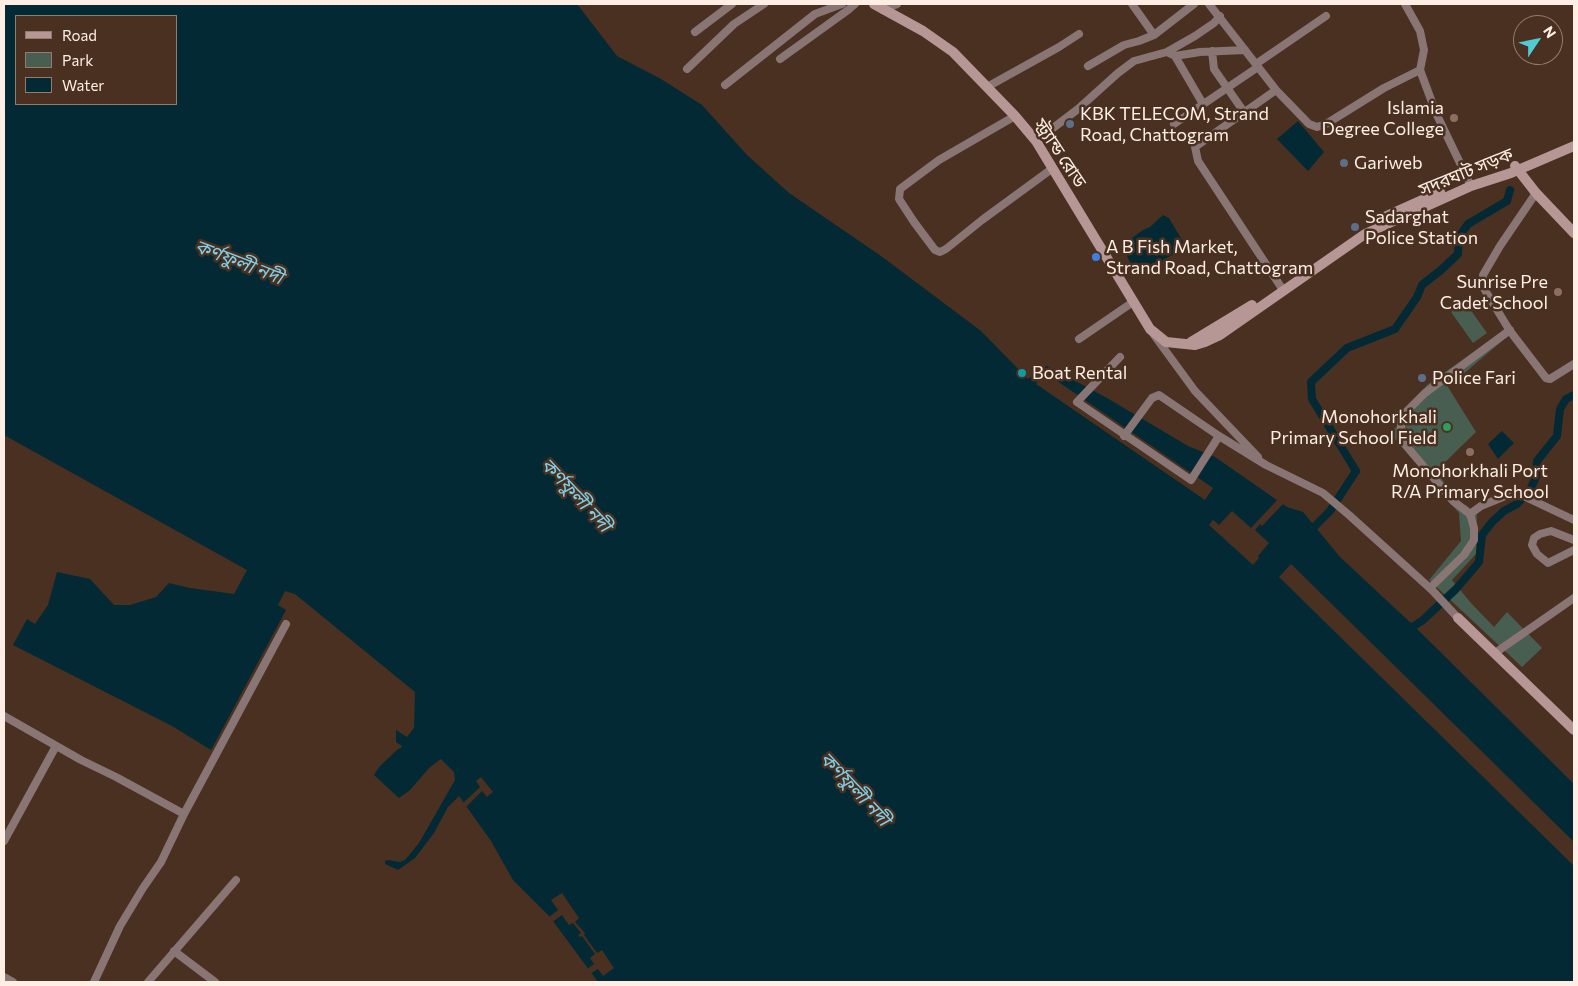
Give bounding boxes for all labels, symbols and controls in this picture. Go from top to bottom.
legend [15,15,178,105]
north arrow [1513,15,1563,65]
text: N [1540,23,1560,41]
text: Road [62,26,97,44]
text: Park [62,51,93,69]
text: Water [62,76,104,94]
place label: Islamia Degree College [1321,97,1444,140]
place label: KBK TELECOM, Strand Road, Chattogram [1080,103,1269,146]
marker: Islamia Degree College [1448,112,1460,124]
street label: স্ট্র্যান্ড রোড [1029,115,1091,191]
marker: KBK TELECOM, Strand Road, Chattogram [1064,118,1076,130]
street label: সদরঘাট সড়ক [1416,143,1516,201]
place label: Gariweb [1354,152,1423,174]
marker: Gariweb [1338,157,1350,169]
place label: Sadarghat Police Station [1365,206,1478,248]
marker: Sadarghat Police Station [1349,221,1361,233]
water label: কর্ণফুলী নদী [192,235,286,289]
place label: A B Fish Market, Strand Road, Chattogram [1106,236,1313,278]
marker: A B Fish Market, Strand Road, Chattogram [1090,251,1102,263]
place label: Sunrise Pre Cadet School [1440,271,1548,314]
marker: Sunrise Pre Cadet School [1552,286,1564,298]
place label: Boat Rental [1032,362,1127,384]
marker: Boat Rental [1016,367,1028,379]
place label: Police Fari [1432,367,1516,389]
marker: Police Fari [1416,372,1428,384]
place label: Monohorkhali Primary School Field [1270,406,1437,448]
marker: Monohorkhali Primary School Field [1441,421,1453,433]
marker: Monohorkhali Port R/A Primary School [1464,446,1476,458]
water label: কর্ণফুলী নদী [536,453,616,537]
place label: Monohorkhali Port R/A Primary School [1391,460,1549,502]
water label: কর্ণফুলী নদী [815,747,895,831]

